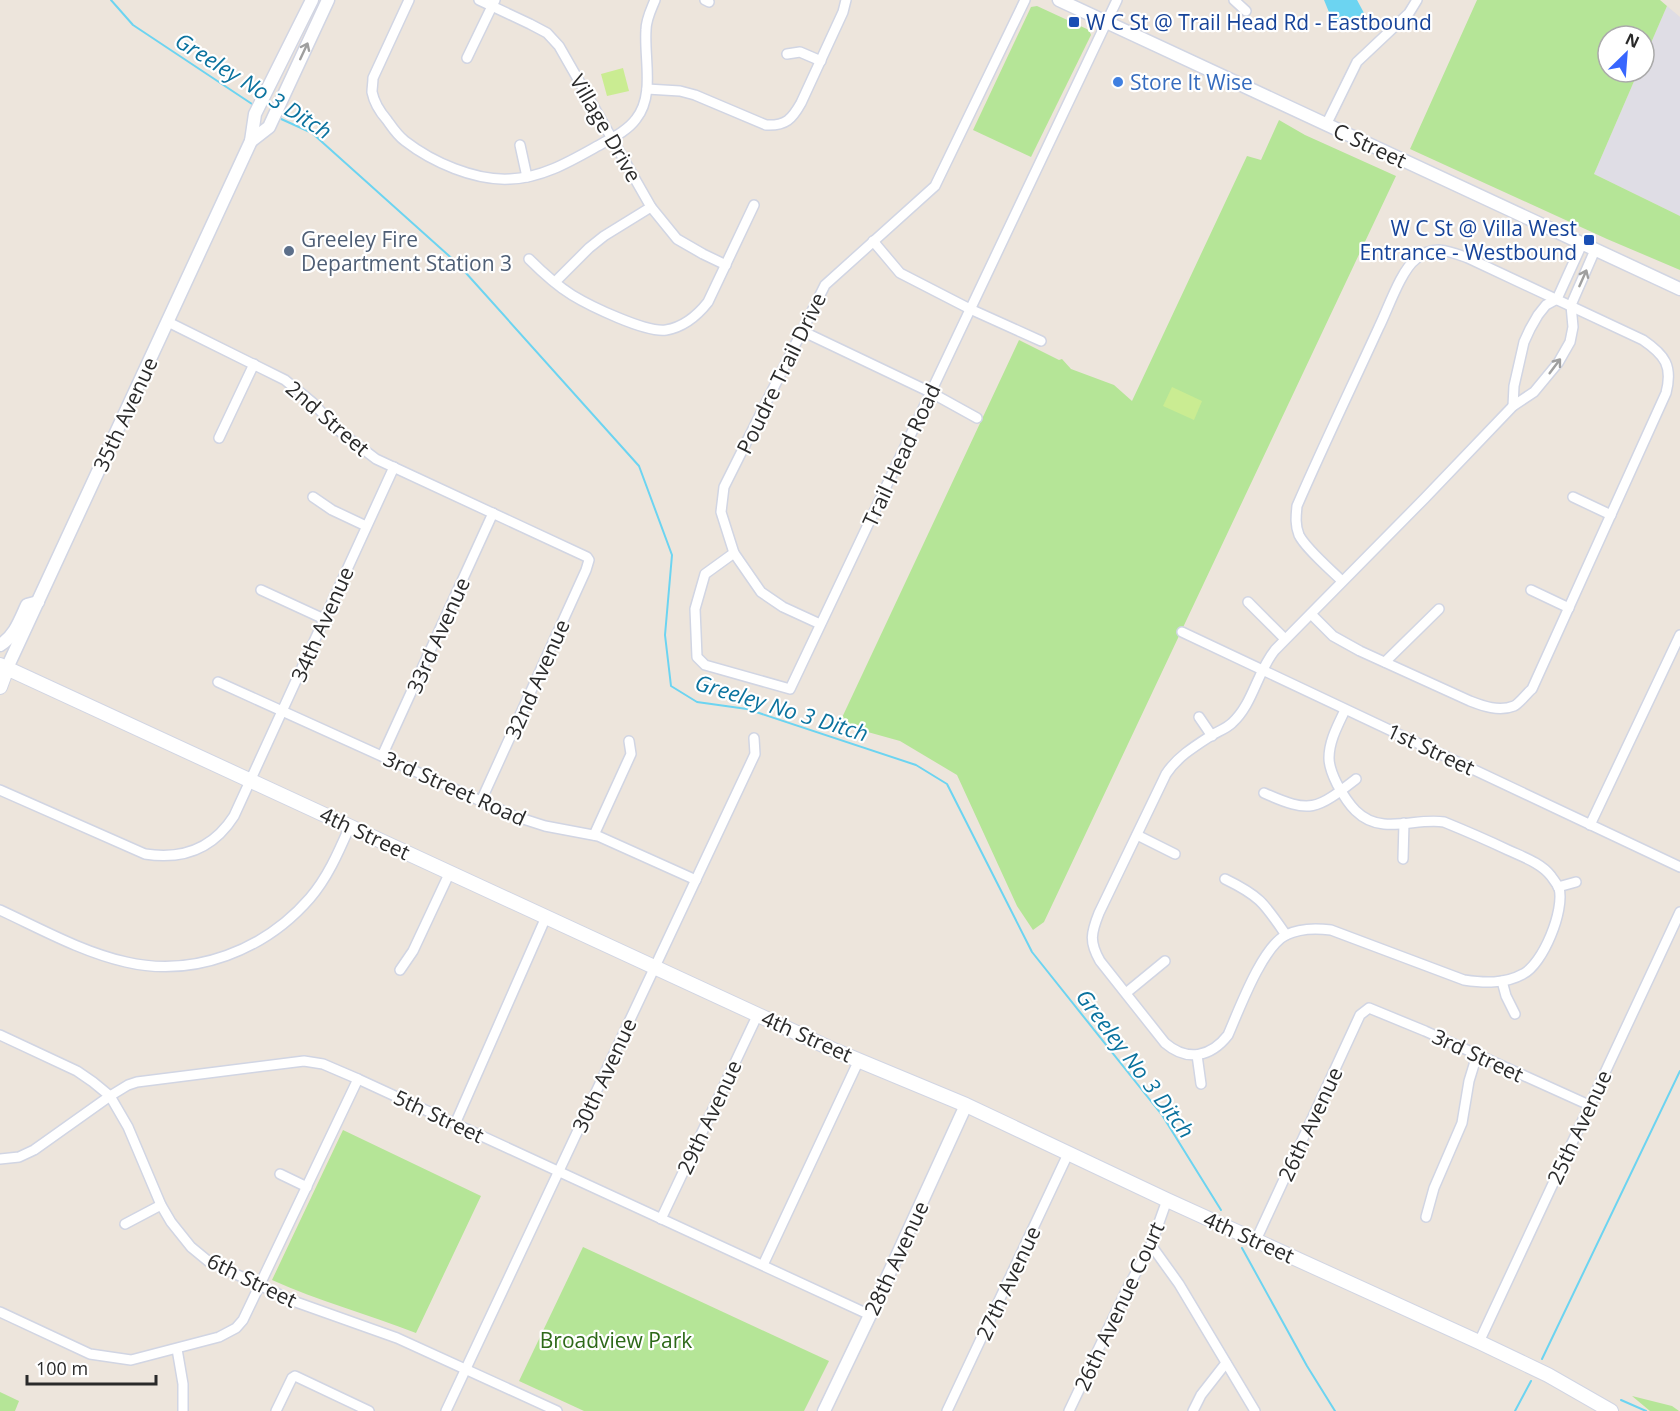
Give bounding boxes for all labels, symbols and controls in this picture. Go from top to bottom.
place label: W C St @ Trail Head Rd - Eastbound [1086,8,1432,36]
marker: W C St @ Trail Head Rd - Eastbound [1067,15,1081,29]
north arrow [1596,24,1656,84]
water label: Greeley No 3 Ditch [170,25,338,145]
text: N [1622,28,1643,53]
one-way arrow [299,43,311,61]
place label: Store It Wise [1130,68,1253,96]
street label: Village Drive [564,69,648,187]
marker: Store It Wise [1111,75,1125,89]
street label: C Street [1329,116,1411,174]
place label: W C St @ Villa West Entrance - Westbound [1360,214,1577,266]
place label: Greeley Fire Department Station 3 [301,225,512,277]
marker: W C St @ Villa West Entrance - Westbound [1582,233,1596,247]
marker: Greeley Fire Department Station 3 [282,244,296,258]
one-way arrow [1578,269,1589,288]
street label: Poudre Trail Drive [730,288,832,458]
street label: 35th Avenue [86,352,164,476]
one-way arrow [1549,358,1562,374]
street label: 2nd Street [280,374,376,462]
street label: Trail Head Road [856,379,946,531]
street label: 34th Avenue [284,562,360,686]
street label: 33rd Avenue [400,573,476,697]
street label: 32nd Avenue [498,615,576,743]
water label: Greeley No 3 Ditch [692,666,872,748]
street label: 1st Street [1383,717,1479,781]
street label: 3rd Street Road [379,744,531,832]
street label: 4th Street [315,800,415,866]
water label: Greeley No 3 Ditch [1070,982,1202,1144]
street label: 4th Street [757,1004,857,1068]
street label: 30th Avenue [565,1013,643,1137]
street label: 3rd Street [1428,1022,1528,1088]
street label: 29th Avenue [670,1055,748,1179]
street label: 26th Avenue [1271,1062,1349,1186]
street label: 25th Avenue [1540,1065,1618,1189]
street label: 5th Street [389,1083,489,1149]
street label: 28th Avenue [857,1196,935,1320]
street label: 4th Street [1199,1205,1299,1269]
street label: 26th Avenue Court [1068,1217,1170,1395]
street label: 27th Avenue [969,1221,1047,1345]
street label: 6th Street [203,1246,301,1314]
park label: Broadview Park [540,1326,692,1354]
scale bar [27,1348,156,1386]
text: 100 m [36,1356,88,1380]

